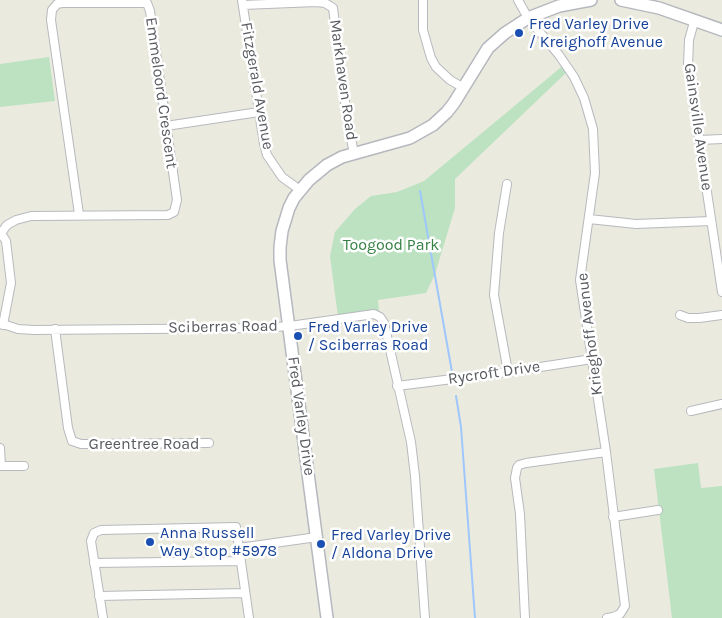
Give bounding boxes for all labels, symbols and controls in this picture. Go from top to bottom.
place label: Fred Varley Drive / Kreighoff Avenue [529,14,663,52]
street label: Emmeloord Crescent [141,16,181,170]
street label: Markhaven Road [325,18,361,142]
street label: Fitzgerald Avenue [236,21,278,151]
marker: Fred Varley Drive / Kreighoff Avenue [513,27,525,39]
street label: Gainsville Avenue [680,62,716,192]
park label: Toogood Park [343,235,439,255]
street label: Krieghoff Avenue [573,272,607,396]
street label: Sciberras Road [168,316,278,338]
place label: Fred Varley Drive / Sciberras Road [308,317,429,355]
marker: Fred Varley Drive / Sciberras Road [292,330,304,342]
street label: Fred Varley Drive [283,355,319,477]
street label: Rycroft Drive [447,357,541,389]
street label: Greentree Road [88,434,200,454]
place label: Anna Russell Way Stop #5978 [160,523,277,561]
place label: Fred Varley Drive / Aldona Drive [331,525,451,563]
marker: Anna Russell Way Stop #5978 [144,536,156,548]
marker: Fred Varley Drive / Aldona Drive [315,538,327,550]

